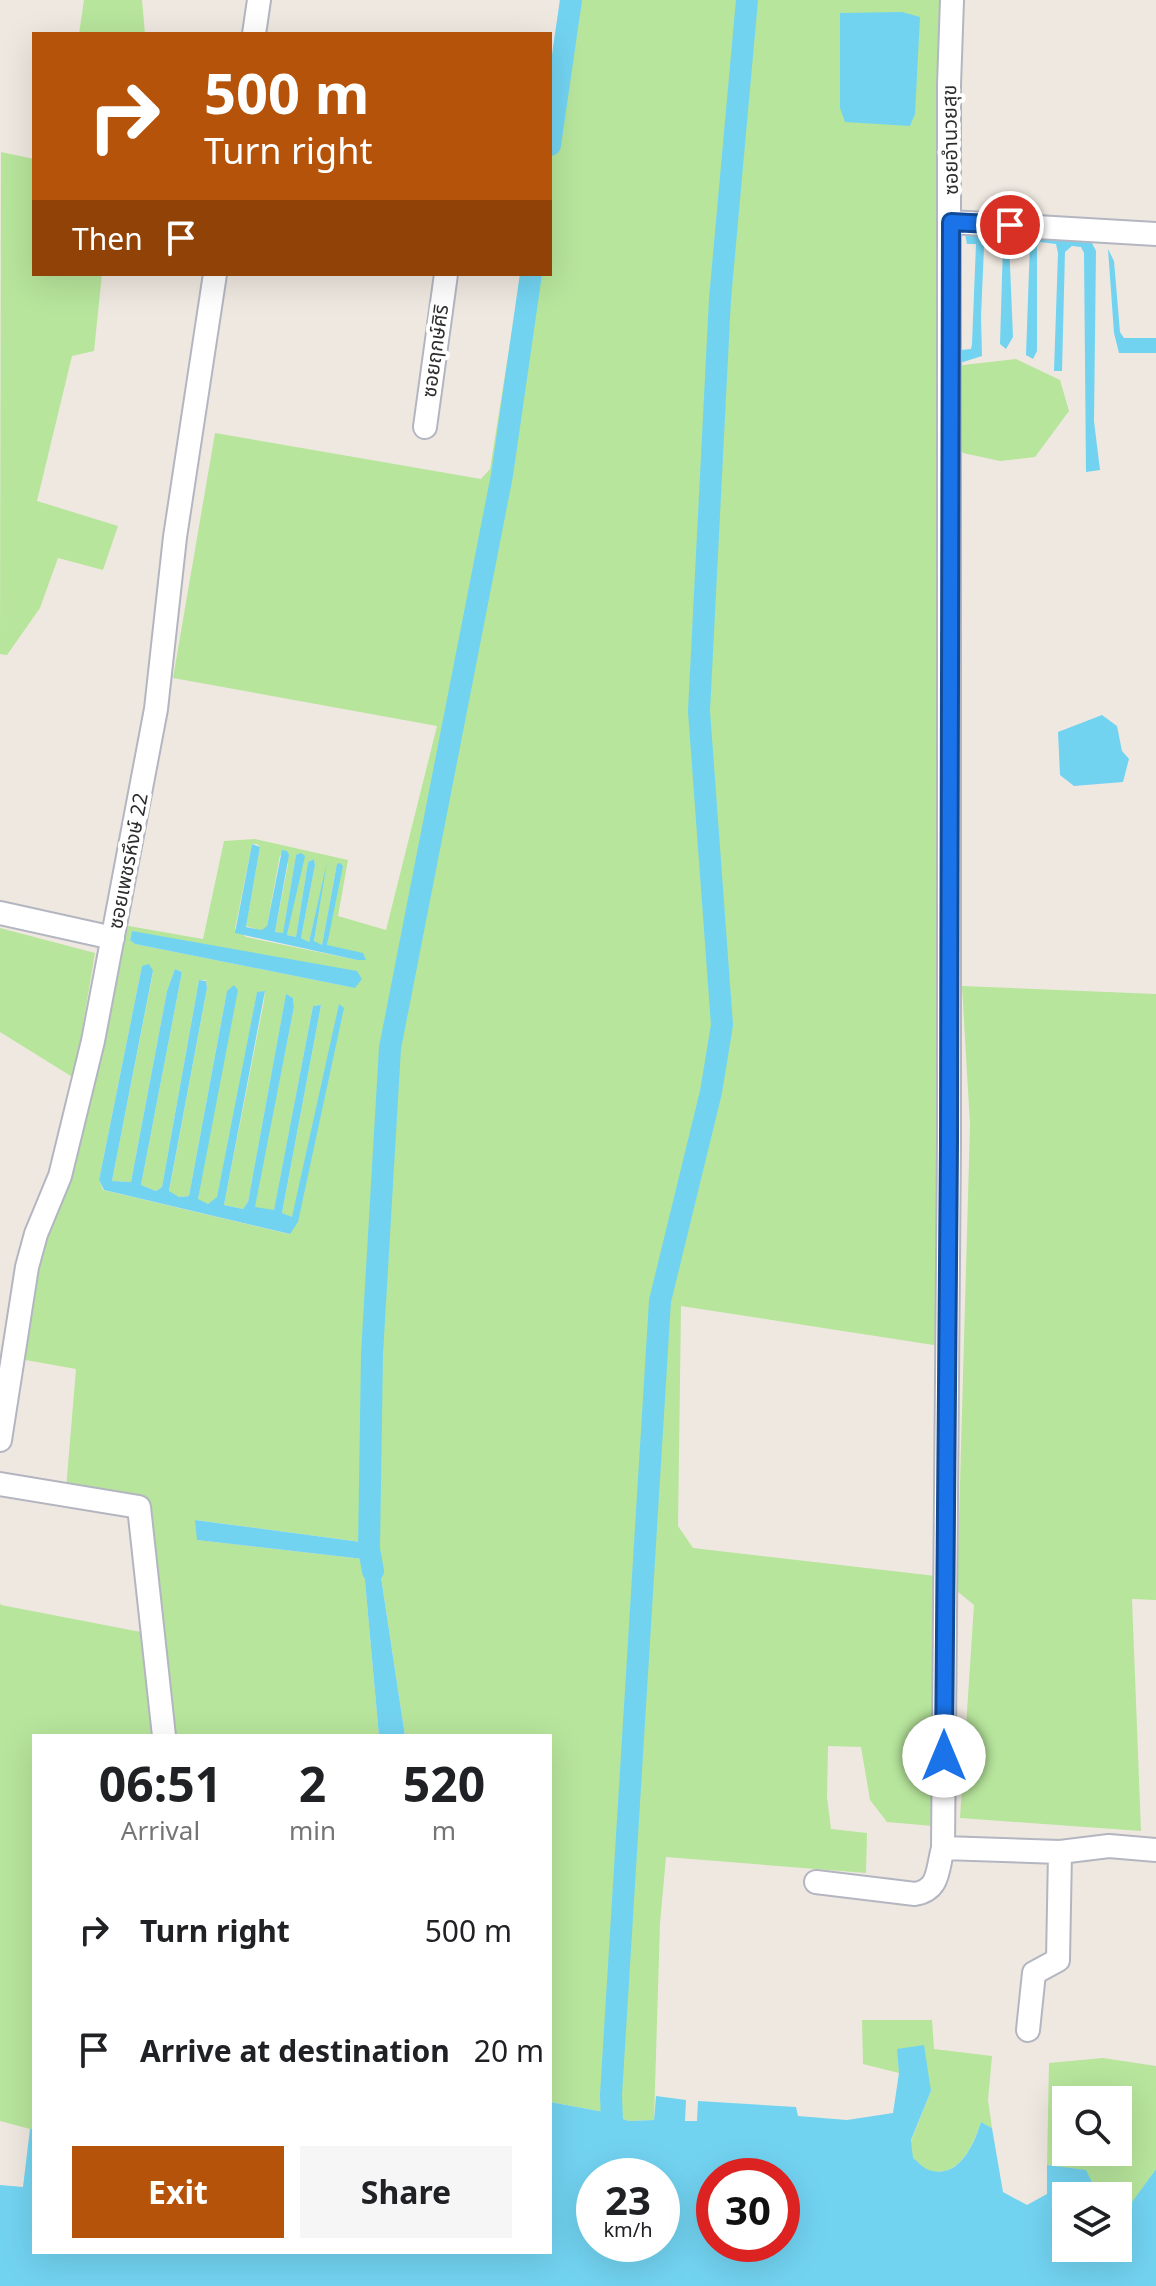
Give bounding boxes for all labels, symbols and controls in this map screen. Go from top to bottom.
text: 500 m [204,54,369,130]
icon: right [72,64,176,168]
street label: ซอยอำนวยสุข [935,85,964,195]
text: Turn right [204,126,372,175]
pin [976,191,1044,259]
icon: arrive [988,203,1032,247]
icon: arrive [159,216,203,260]
text: Then [72,218,143,259]
street label: ซอยฤกษ์ศิริ [415,303,454,399]
street label: ซอยเพชรหึงษ์ 22 [101,791,154,931]
position arrow [902,1714,986,1798]
text: 06:51 [99,1751,222,1816]
text: 2 [299,1751,326,1816]
text: 520 [403,1751,485,1816]
text: Arrival [121,1812,200,1848]
text: min [289,1812,336,1848]
text: m [432,1812,456,1848]
icon: right [72,1908,116,1952]
text: Turn right [140,1910,290,1951]
text: 500 m [425,1910,512,1951]
icon: arrive [72,2028,116,2072]
text: Arrive at destination [140,2030,450,2071]
text: 20 m [474,2030,544,2071]
map controls [1052,2086,1132,2262]
button: search [1052,2086,1132,2166]
button: Exit [72,2146,284,2238]
button: Share [300,2146,512,2238]
speed limit sign: 30 [696,2158,800,2262]
text: 23 [605,2172,651,2227]
button: layers [1052,2182,1132,2262]
text: km/h [603,2216,653,2243]

